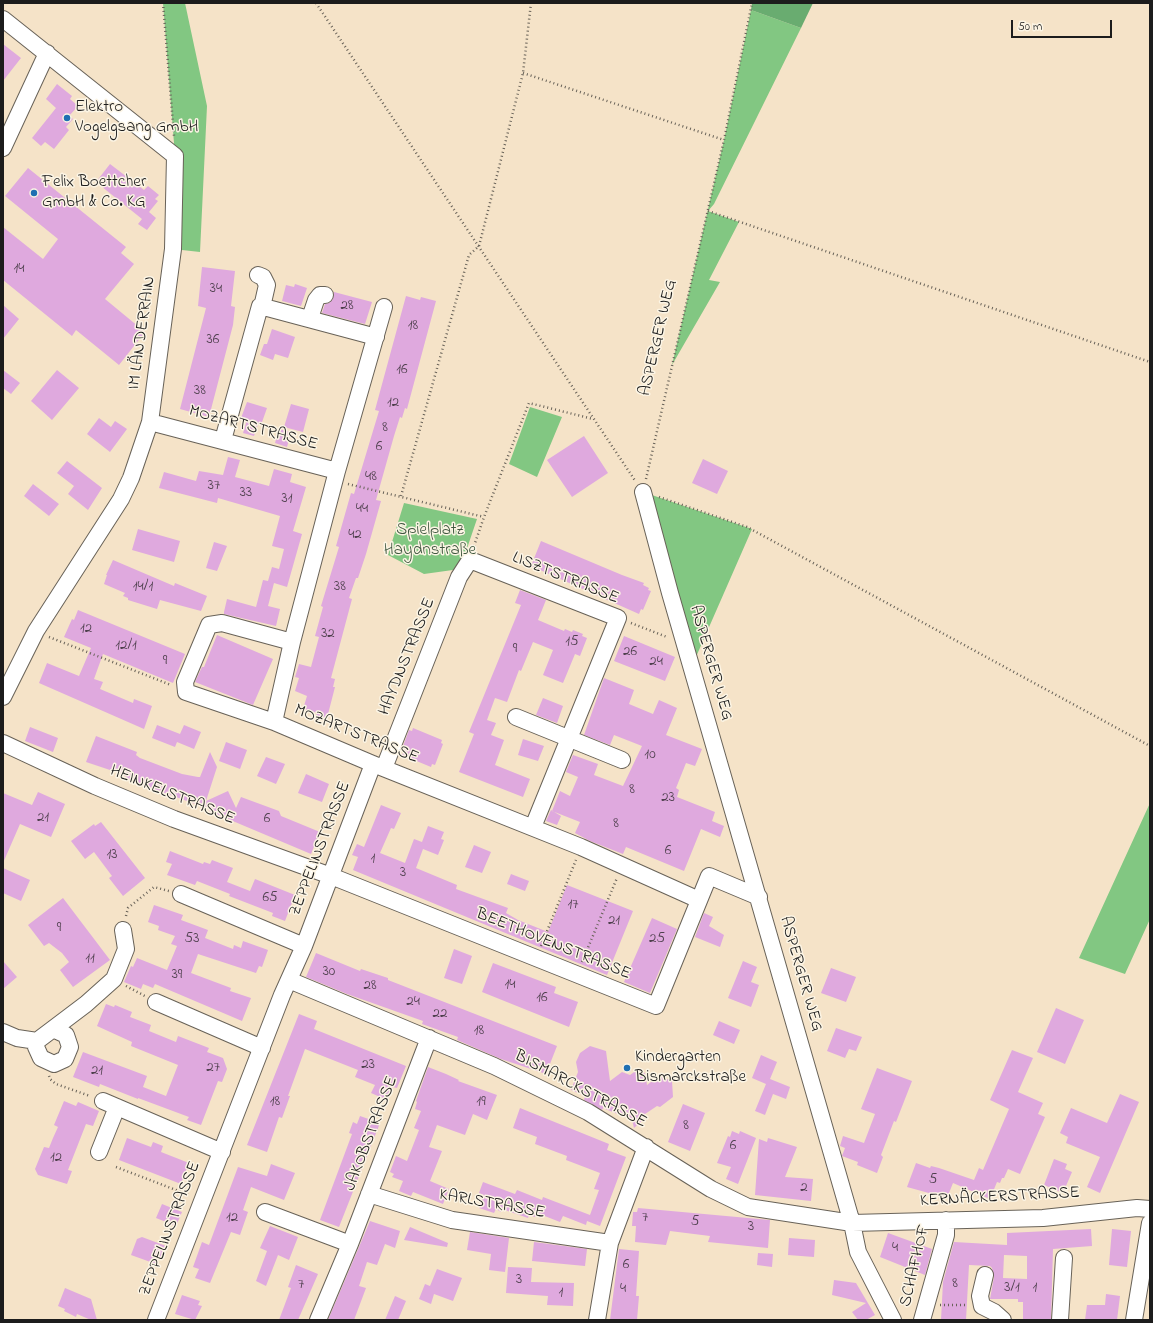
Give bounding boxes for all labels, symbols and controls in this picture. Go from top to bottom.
scale bar [1013,12,1114,38]
text: 50 m [1018,18,1042,36]
place label: Elektro Vogelgsang GmbH [75,98,198,138]
marker: Elektro Vogelgsang GmbH [62,113,72,123]
place label: Felix Boettcher GmbH & Co. KG [42,173,146,213]
marker: Felix Boettcher GmbH & Co. KG [29,188,39,198]
house number: 14 [14,261,24,279]
street label: IM LÄNDERRAIN [125,275,161,391]
street label: ASPERGER WEG [636,278,682,398]
house number: 34 [210,281,222,299]
house number: 28 [340,298,354,316]
house number: 18 [408,318,418,336]
house number: 36 [207,332,219,350]
house number: 16 [396,362,408,380]
house number: 38 [194,383,206,401]
house number: 12 [387,395,399,413]
street label: MOZARTSTRASSE [186,402,320,456]
house number: 8 [382,420,388,438]
house number: 6 [376,439,382,457]
house number: 48 [365,469,377,487]
house number: 37 [208,478,220,496]
house number: 33 [240,485,252,503]
house number: 31 [282,491,292,509]
house number: 44 [356,501,368,519]
park label: Spielplatz Haydnstraße [384,521,476,561]
house number: 42 [348,527,362,545]
street label: LISZTSTRASSE [509,548,621,610]
house number: 14/1 [133,579,153,597]
house number: 38 [334,579,346,597]
street label: HAYDNSTRASSE [375,595,441,719]
street label: ASPERGER WEG [684,603,736,723]
house number: 12 [80,621,92,639]
house number: 32 [321,626,335,644]
house number: 15 [565,634,579,652]
house number: 12/1 [115,638,137,656]
house number: 9 [513,641,517,659]
house number: 26 [623,644,637,662]
house number: 9 [163,653,167,671]
house number: 24 [649,654,663,672]
street label: MOZARTSTRASSE [291,701,421,769]
house number: 10 [644,747,656,765]
street label: HEINKELSTRASSE [106,762,238,830]
street label: ZEPPELINSTRASSE [286,779,356,919]
house number: 8 [629,782,635,800]
house number: 23 [661,790,675,808]
house number: 21 [37,810,49,828]
house number: 6 [264,811,270,829]
house number: 8 [613,816,619,834]
house number: 6 [665,843,671,861]
house number: 13 [107,847,117,865]
house number: 1 [371,851,375,869]
house number: 3 [400,865,406,883]
house number: 65 [262,890,278,908]
house number: 17 [568,897,578,915]
street label: BEETHOVENSTRASSE [473,905,633,985]
house number: 21 [608,913,620,931]
street label: ASPERGER WEG [774,914,826,1034]
house number: 9 [57,920,61,938]
house number: 53 [185,931,199,949]
house number: 25 [649,931,665,949]
house number: 11 [85,951,95,969]
house number: 30 [323,964,335,982]
house number: 39 [172,967,182,985]
house number: 14 [505,977,515,995]
house number: 28 [363,978,377,996]
house number: 16 [536,990,548,1008]
house number: 24 [406,994,420,1012]
house number: 22 [433,1006,447,1024]
house number: 18 [474,1023,484,1041]
street label: BISMARCKSTRASSE [510,1047,650,1133]
place label: Kindergarten Bismarckstraße [635,1048,746,1088]
house number: 23 [361,1057,375,1075]
house number: 27 [206,1060,220,1078]
house number: 21 [91,1063,103,1081]
marker: Kindergarten Bismarckstraße [622,1063,632,1073]
street label: JAKOBSTRASSE [341,1074,403,1194]
house number: 18 [270,1094,280,1112]
house number: 19 [476,1094,486,1112]
house number: 8 [683,1118,689,1136]
house number: 6 [730,1138,736,1156]
house number: 12 [50,1150,62,1168]
street label: ZEPPELINSTRASSE [136,1159,206,1299]
house number: 5 [929,1172,937,1190]
house number: 2 [800,1180,808,1198]
street label: KERNÄCKERSTRASSE [920,1184,1080,1212]
street label: KARLSTRASSE [438,1186,546,1224]
house number: 12 [226,1210,238,1228]
house number: 7 [642,1210,648,1228]
house number: 5 [691,1214,699,1232]
house number: 3 [748,1219,754,1237]
street label: SCHAFHOF [897,1223,935,1309]
house number: 4 [892,1240,898,1258]
house number: 6 [623,1257,629,1275]
house number: 3 [516,1272,522,1290]
house number: 8 [952,1276,958,1294]
house number: 7 [298,1277,304,1295]
house number: 3/1 [1004,1280,1020,1298]
house number: 1 [1033,1280,1037,1298]
house number: 4 [620,1281,626,1299]
house number: 1 [559,1285,563,1303]

